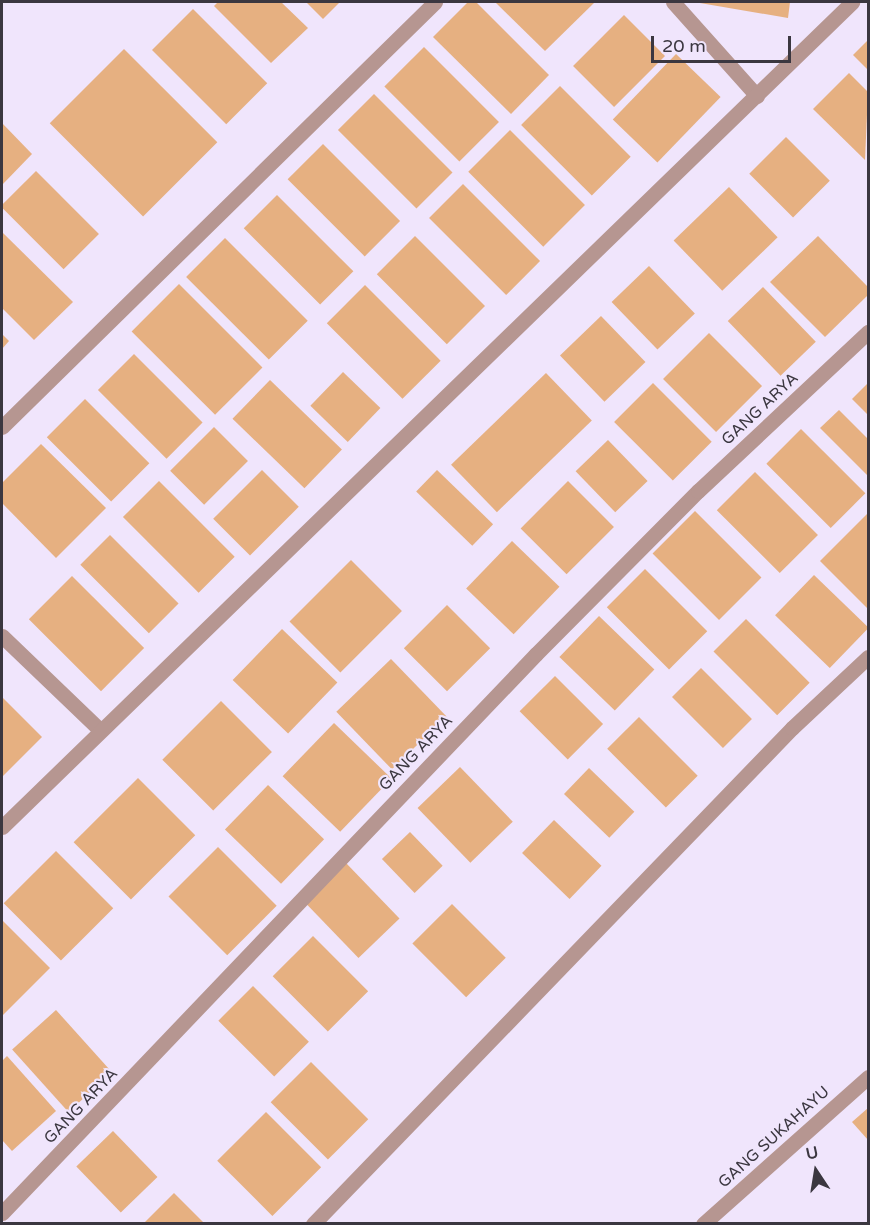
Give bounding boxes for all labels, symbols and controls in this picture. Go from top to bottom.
scale bar [654,24,794,62]
text: 20 m [662,35,706,57]
street label: GANG ARYA [718,369,802,449]
street label: GANG ARYA [375,711,457,795]
street label: GANG ARYA [40,1064,122,1148]
street label: GANG SUKAHAYU [714,1082,834,1192]
north arrow [786,1141,846,1201]

